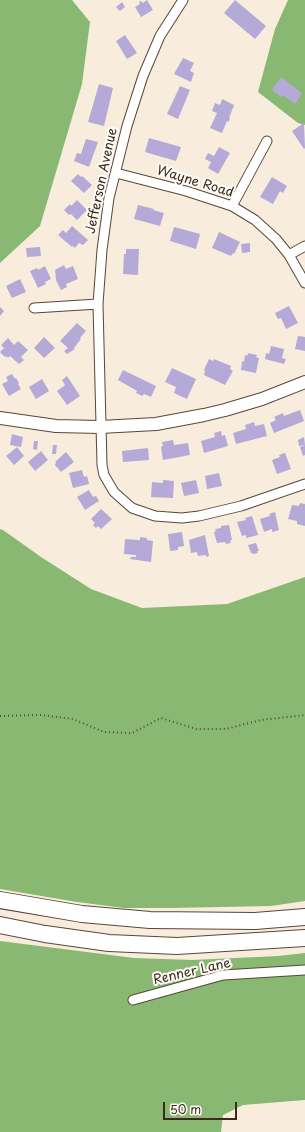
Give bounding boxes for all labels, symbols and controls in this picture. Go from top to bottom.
street label: Jefferson Avenue [83,127,121,235]
street label: Wayne Road [155,163,235,201]
street label: Renner Lane [152,956,232,988]
scale bar [165,1094,239,1120]
text: 50 m [170,1100,201,1118]

